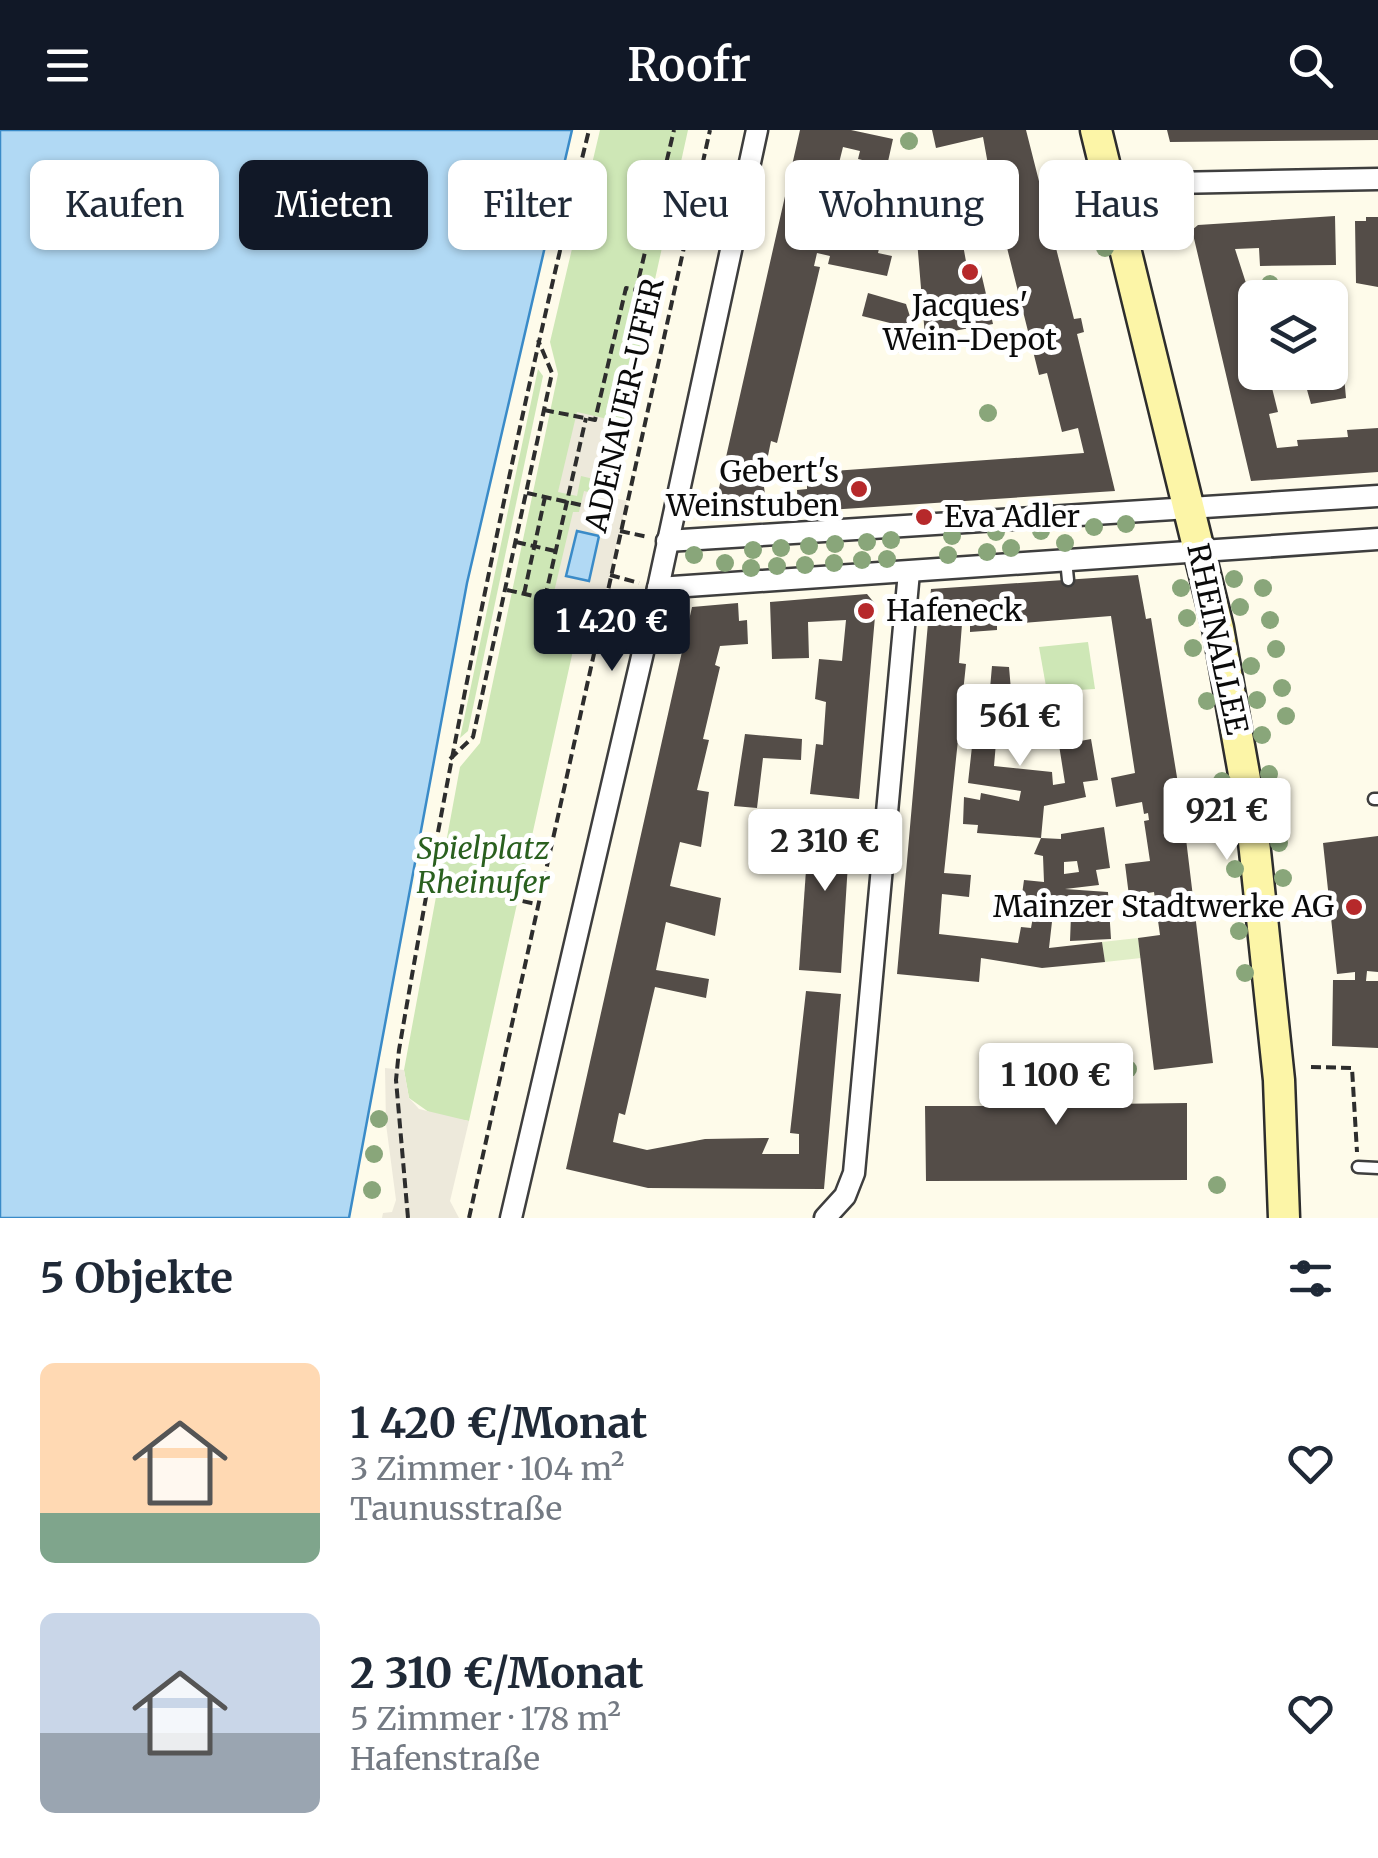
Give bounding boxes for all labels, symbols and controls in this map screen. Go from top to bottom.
text: Roofr [627,37,751,93]
icon: menu [40,38,95,93]
icon: search [1283,38,1338,93]
chip: Kaufen [30,160,219,250]
chip: Mieten [239,160,428,250]
chip: Filter [448,160,607,250]
chip: Neu [627,160,765,250]
chip: Wohnung [785,160,1019,250]
chip: Haus [1039,160,1194,250]
marker: Jacques' Wein-Depot [959,261,981,283]
street label: ADENAUER-UFER [576,274,672,537]
map controls [1238,280,1348,390]
button: layers [1238,280,1348,390]
place label: Jacques' Wein-Depot [882,286,1057,358]
place label: Gebert's Weinstuben [665,452,839,524]
marker: Gebert's Weinstuben [848,478,870,500]
place label: Eva Adler [944,497,1080,535]
marker: Eva Adler [913,506,935,528]
street label: RHEINALLEE [1179,540,1257,738]
pin: 1 420 € [520,589,704,674]
place label: Hafeneck [886,591,1023,629]
marker: Hafeneck [855,600,877,622]
text: 1 420 € [556,601,668,641]
pin: 561 € [950,684,1090,769]
text: 561 € [979,696,1061,736]
pin: 921 € [1157,778,1297,863]
text: 921 € [1186,790,1268,830]
pin: 2 310 € [733,809,917,894]
text: 2 310 € [770,821,880,861]
park label: Spielplatz Rheinufer [416,829,550,901]
place label: Mainzer Stadtwerke AG [993,887,1334,925]
marker: Mainzer Stadtwerke AG [1343,896,1365,918]
pin: 1 100 € [964,1043,1148,1128]
text: 1 100 € [1001,1055,1111,1095]
icon: filters [1283,1251,1338,1306]
text: 5 Objekte [40,1252,233,1304]
text: 1 420 €/Monat [350,1397,647,1449]
icon: home [120,1403,240,1523]
icon: heart [1283,1436,1338,1491]
text: 3 Zimmer · 104 m² [350,1449,625,1489]
text: Taunusstraße [350,1489,562,1529]
text: 2 310 €/Monat [350,1647,644,1699]
icon: home [120,1653,240,1773]
icon: heart [1283,1686,1338,1741]
text: 5 Zimmer · 178 m² [350,1699,621,1739]
text: Hafenstraße [350,1739,540,1779]

